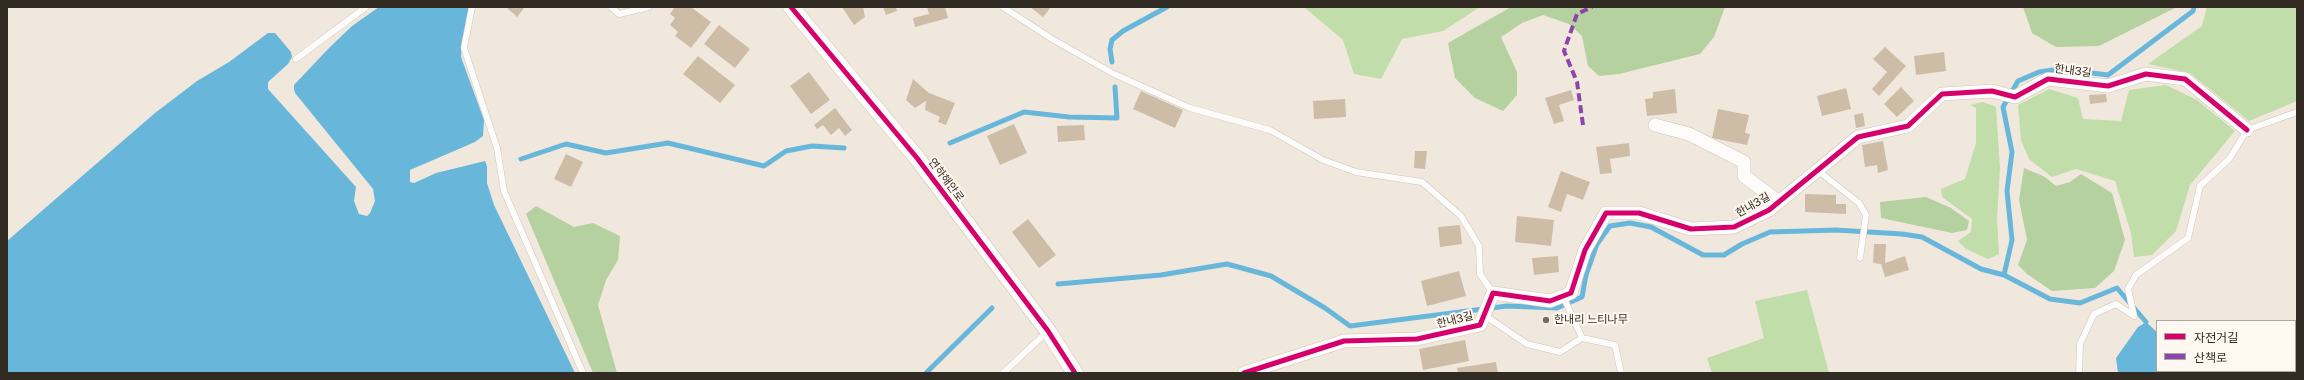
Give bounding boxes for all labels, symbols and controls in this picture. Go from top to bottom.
street label: 한내3길 [2054,62,2092,80]
street label: 연하해안로 [926,156,966,204]
street label: 한내3길 [1734,190,1772,220]
street label: 한내3길 [1435,309,1475,331]
place label: 한내리 느티나무 [1554,313,1628,327]
marker: 한내리 느티나무 [1541,315,1551,325]
legend [2156,320,2296,372]
text: 자전거길 [2194,331,2238,345]
text: 산책로 [2194,351,2227,365]

